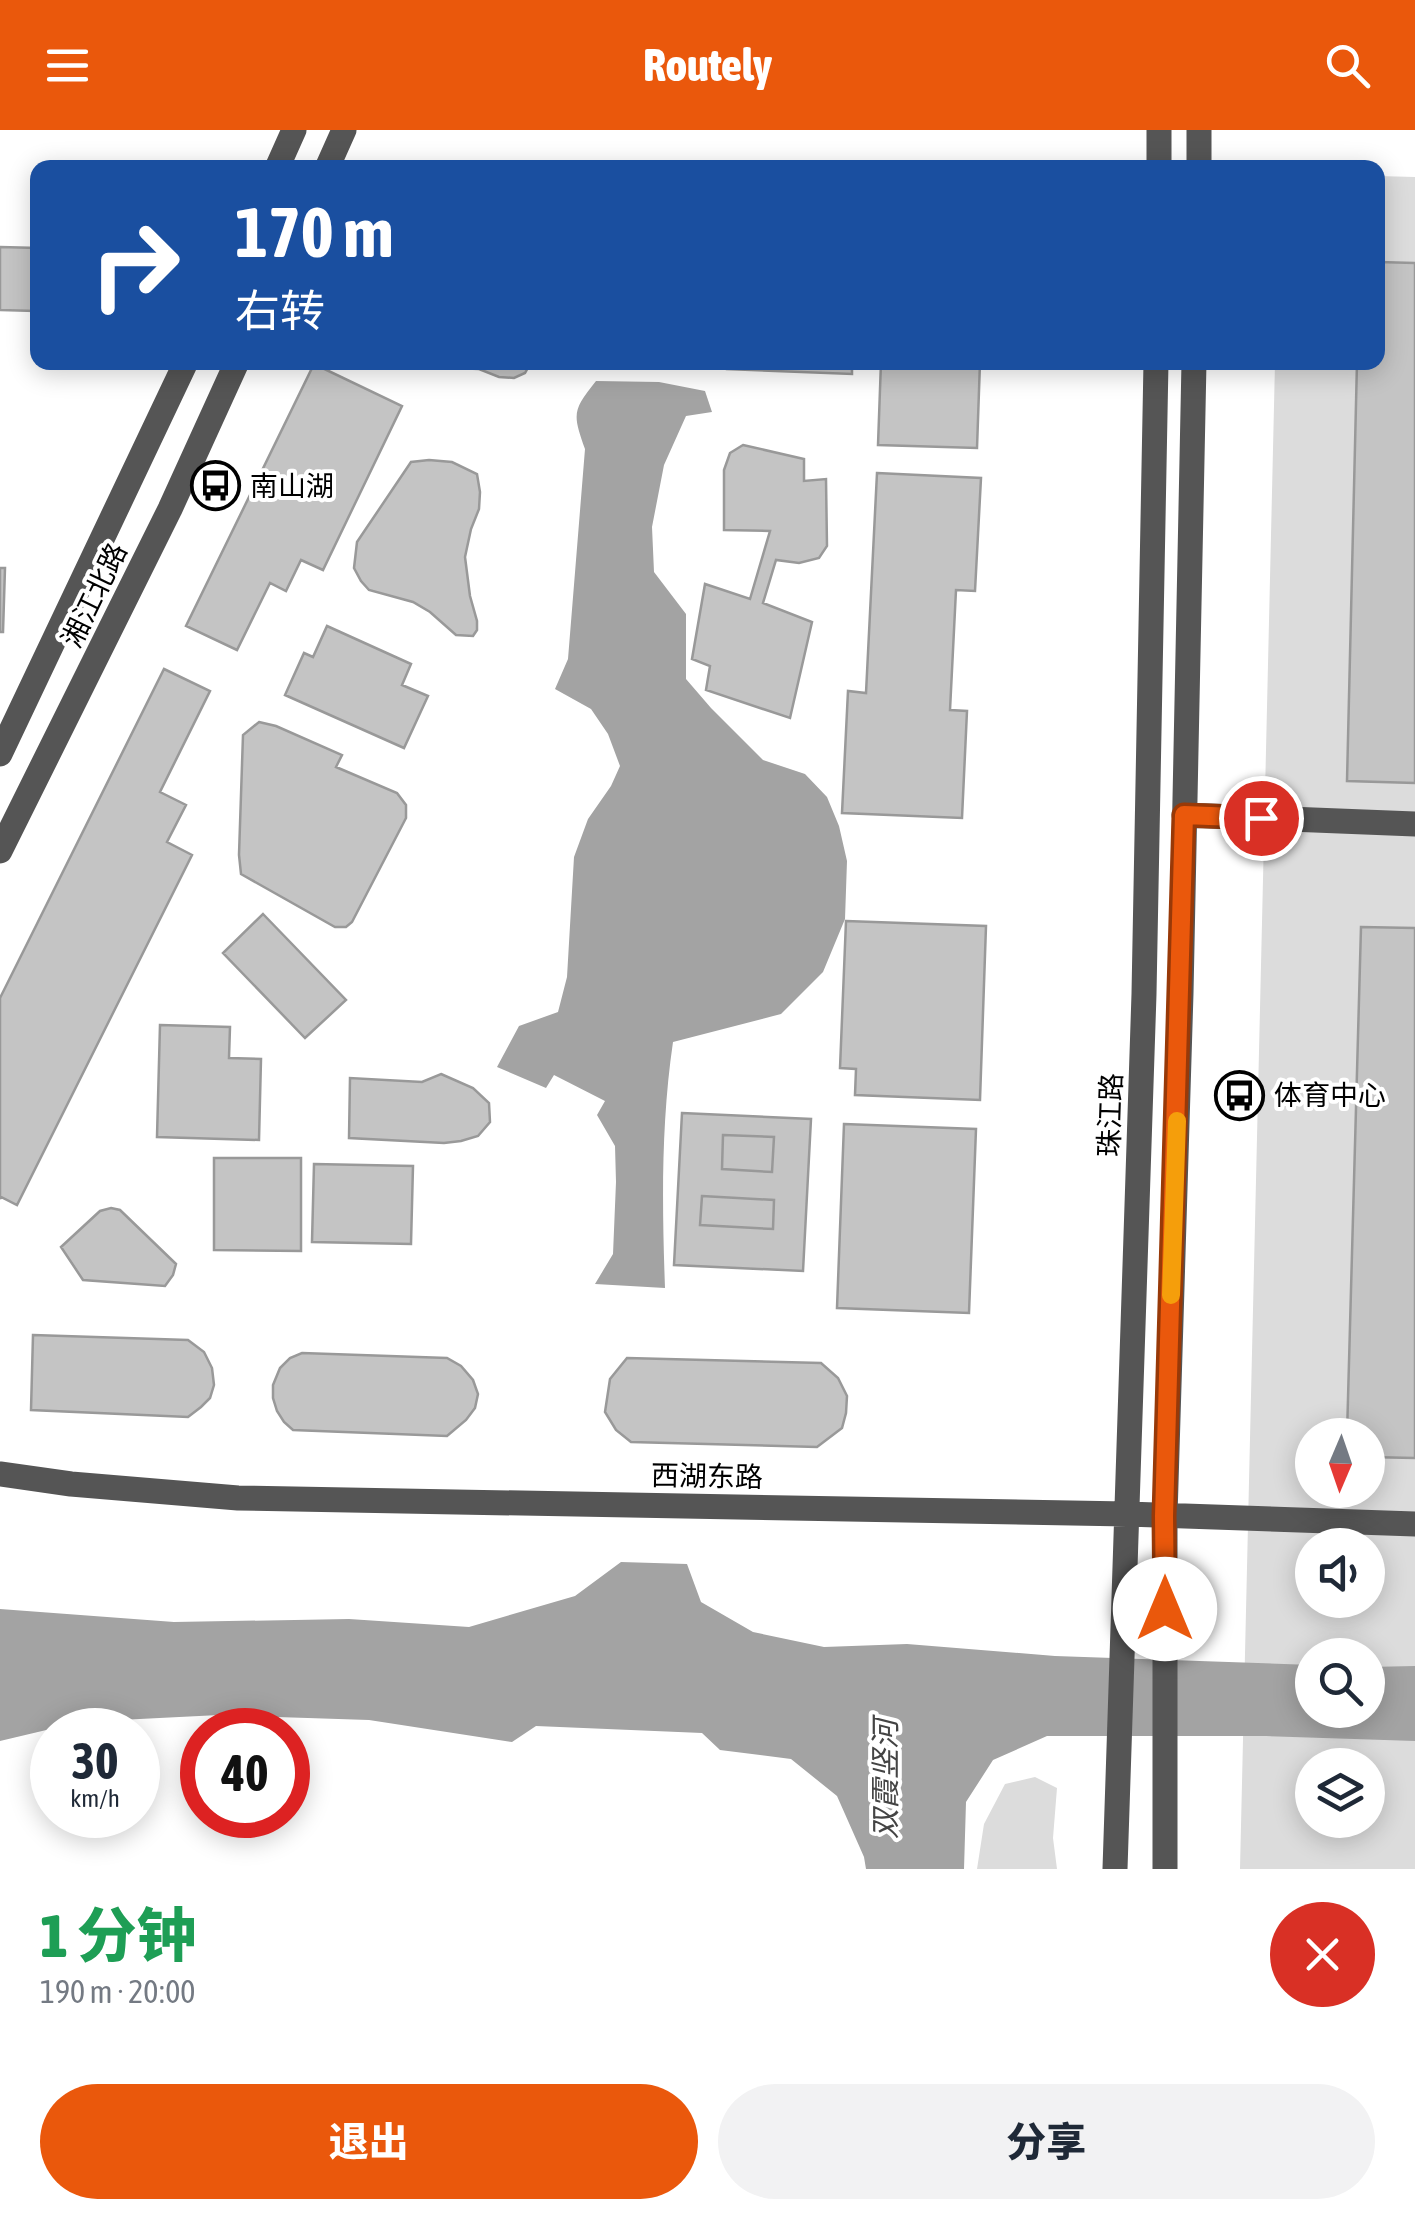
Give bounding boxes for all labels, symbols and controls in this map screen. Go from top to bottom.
icon: menu [40,38,95,93]
icon: search [1320,38,1375,93]
text: Routely [643,39,772,91]
text: 170 m [235,192,394,272]
icon: right [70,200,200,330]
text: 右转 [235,285,325,337]
bus stop icon: 南山湖 [189,460,241,512]
place label: 南山湖 [250,470,334,502]
street label: 湘江北路 [55,538,133,652]
pin [1219,776,1304,861]
icon: arrive [1234,791,1289,846]
bus stop icon: 体育中心 [1213,1069,1265,1121]
street label: 珠江路 [1093,1072,1127,1158]
place label: 体育中心 [1274,1079,1386,1111]
north arrow [1295,1418,1385,1508]
map controls [1295,1418,1385,1838]
street label: 西湖东路 [651,1459,763,1493]
button: sound [1295,1528,1385,1618]
position arrow [1113,1557,1217,1661]
button: search [1295,1638,1385,1728]
speed limit sign: 40 [180,1708,310,1838]
water label: 双霞竖河 [868,1714,902,1839]
text: 30 [71,1732,118,1790]
button: layers [1295,1748,1385,1838]
text: km/h [70,1784,120,1812]
text: 1 分钟 [40,1901,196,1970]
button: close [1270,1902,1375,2007]
text: 190 m · 20:00 [40,1973,195,2010]
button: 退出 [40,2084,698,2199]
button: 分享 [718,2084,1375,2199]

